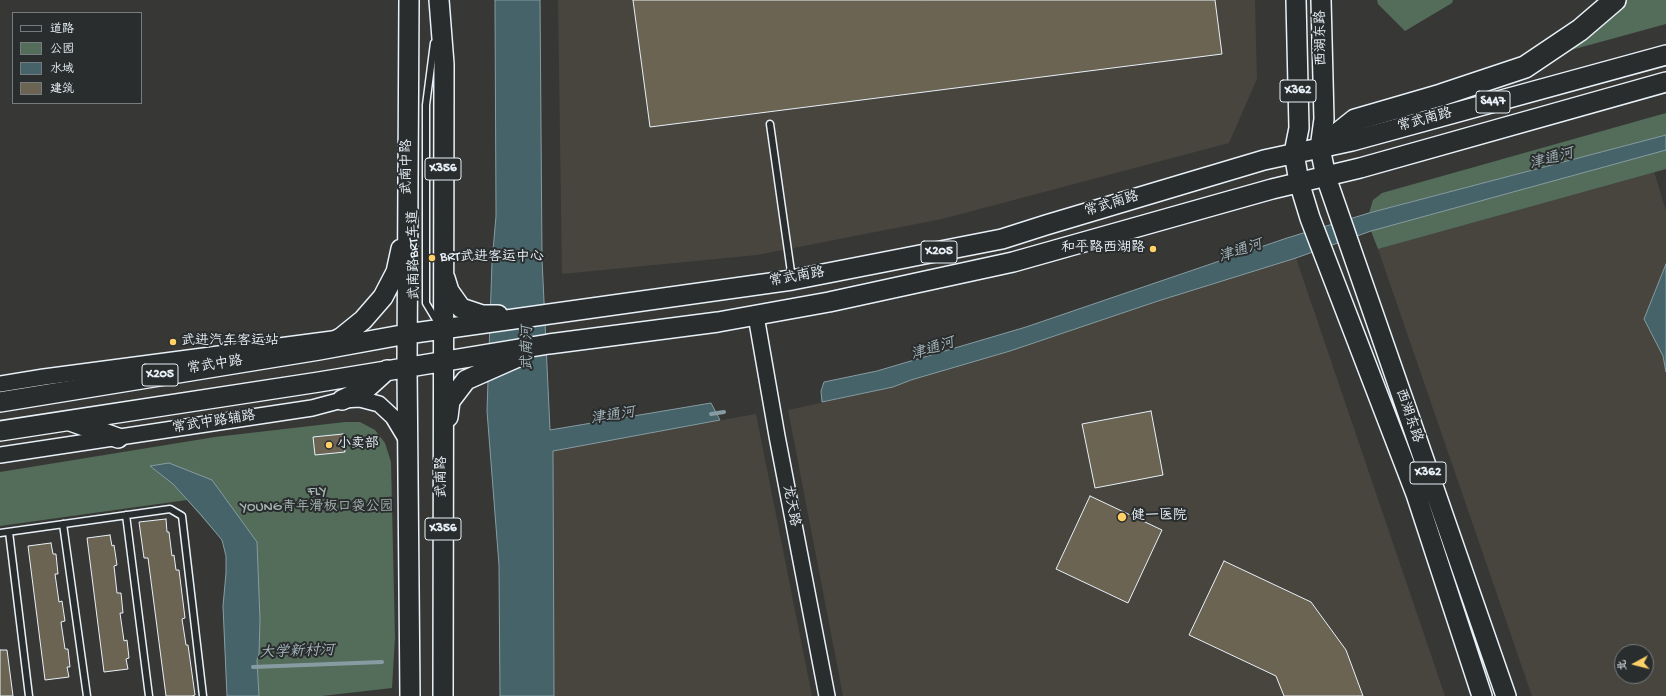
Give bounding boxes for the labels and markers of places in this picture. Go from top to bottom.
place label: 和平路西湖路 [1061,241,1145,257]
marker: 和平路西湖路 [1148,244,1158,254]
place label: BRT武进客运中心 [440,250,544,266]
marker: BRT武进客运中心 [427,253,437,263]
place label: 武进汽车客运站 [181,334,279,350]
marker: 武进汽车客运站 [168,337,178,347]
place label: 小卖部 [337,437,379,453]
marker: 小卖部 [324,440,334,450]
place label: 健一医院 [1131,509,1187,525]
marker: 健一医院 [1116,511,1128,523]

